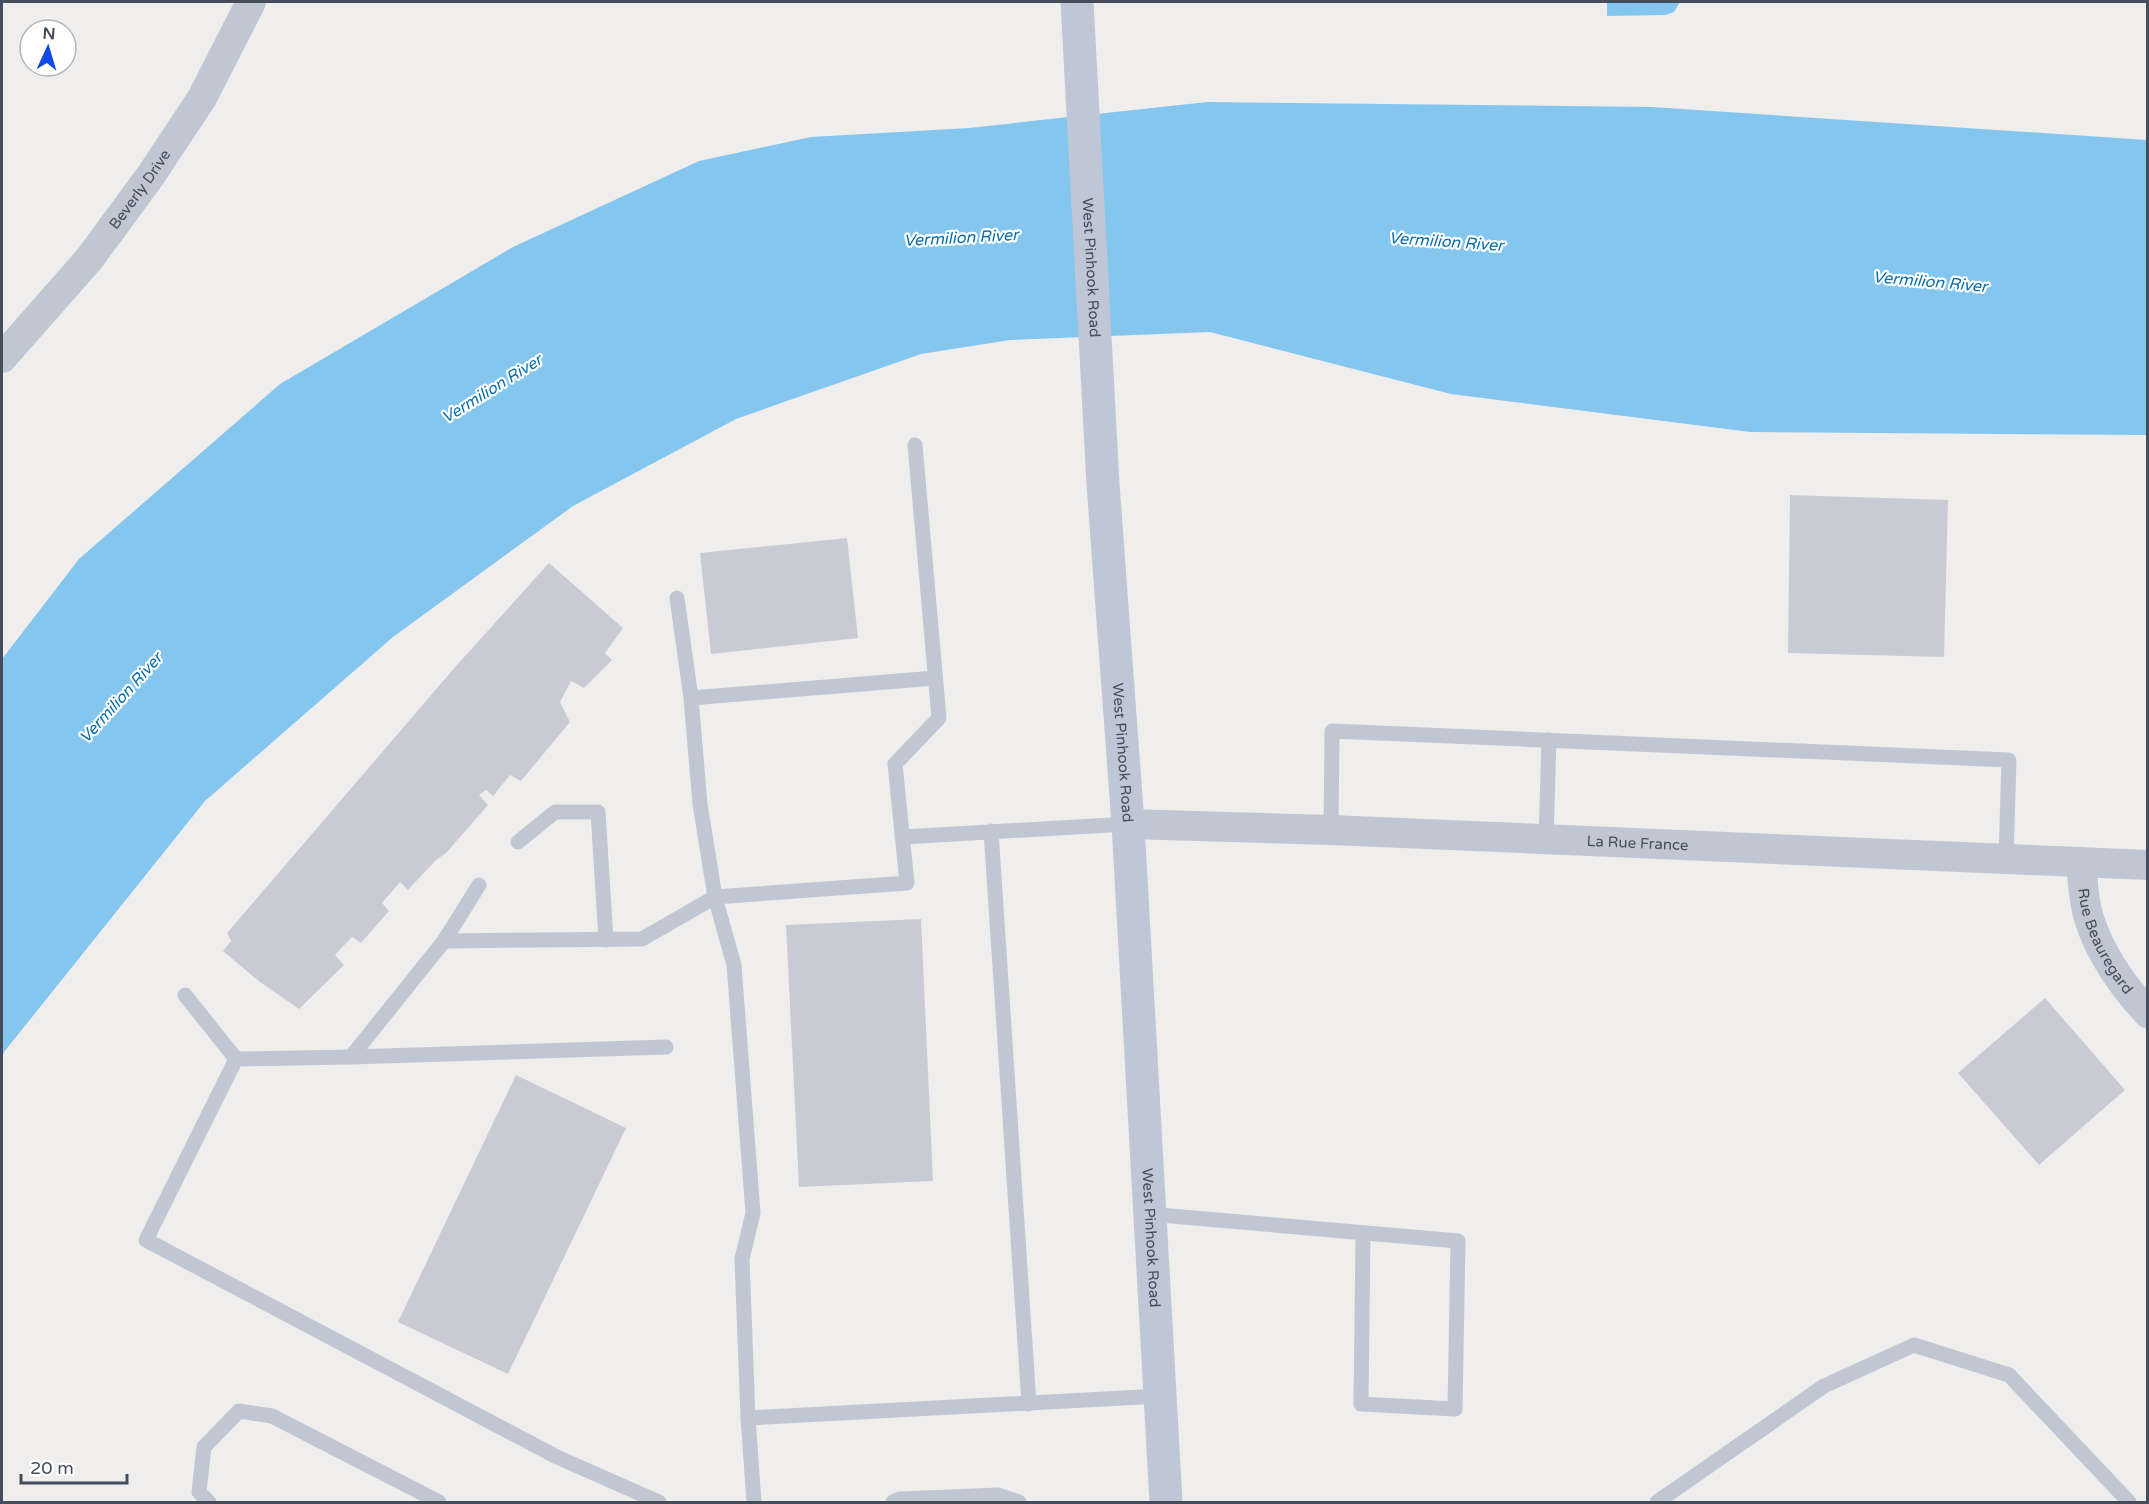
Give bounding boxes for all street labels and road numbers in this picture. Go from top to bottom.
street label: Beverly Drive [105,146,174,233]
street label: West Pinhook Road [1079,197,1104,338]
street label: West Pinhook Road [1109,682,1137,823]
street label: La Rue France [1586,832,1689,854]
street label: Rue Beauregard [2074,887,2137,998]
street label: West Pinhook Road [1138,1167,1164,1308]

